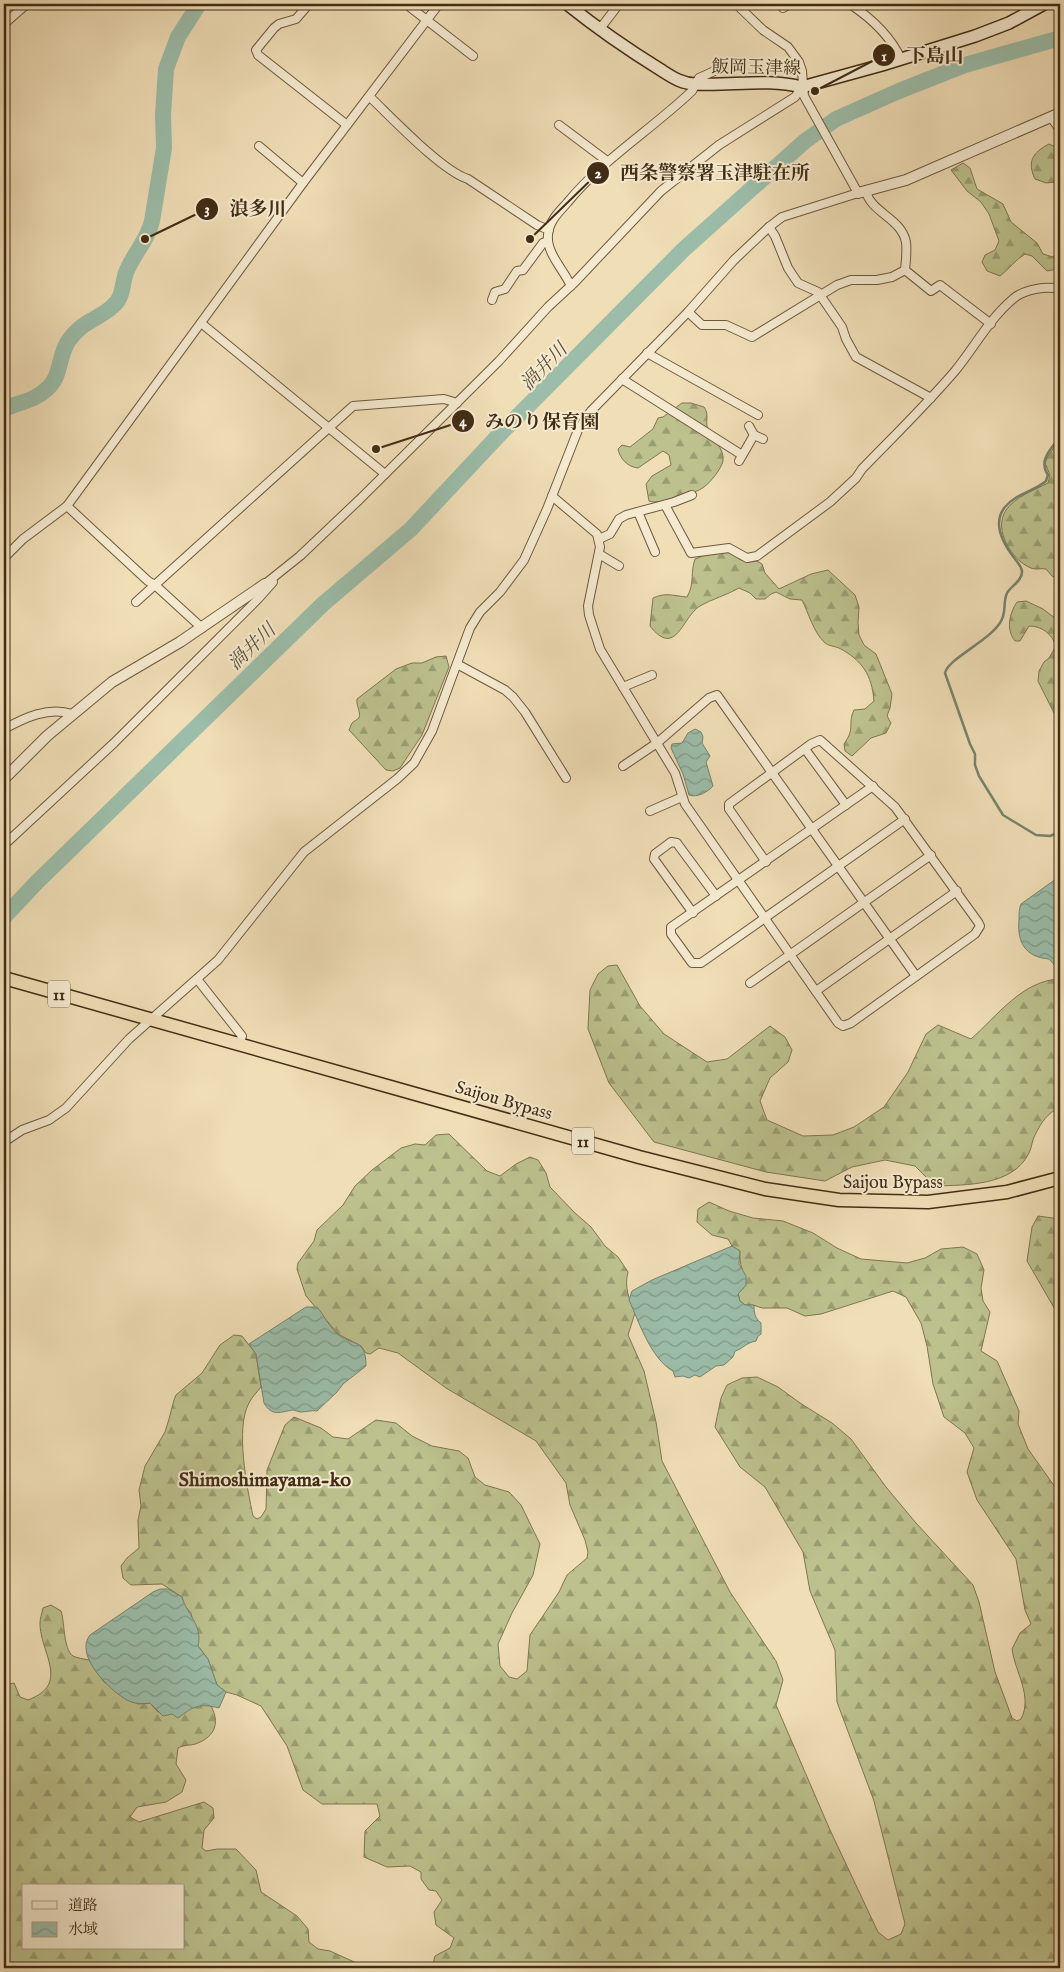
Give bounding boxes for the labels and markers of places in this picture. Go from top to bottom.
callout: 下島山 [871,38,973,72]
callout: 西条警察署玉津駐在所 [585,156,820,190]
callout: 浪多川 [194,192,296,226]
callout: みのり保育園 [450,404,609,438]

